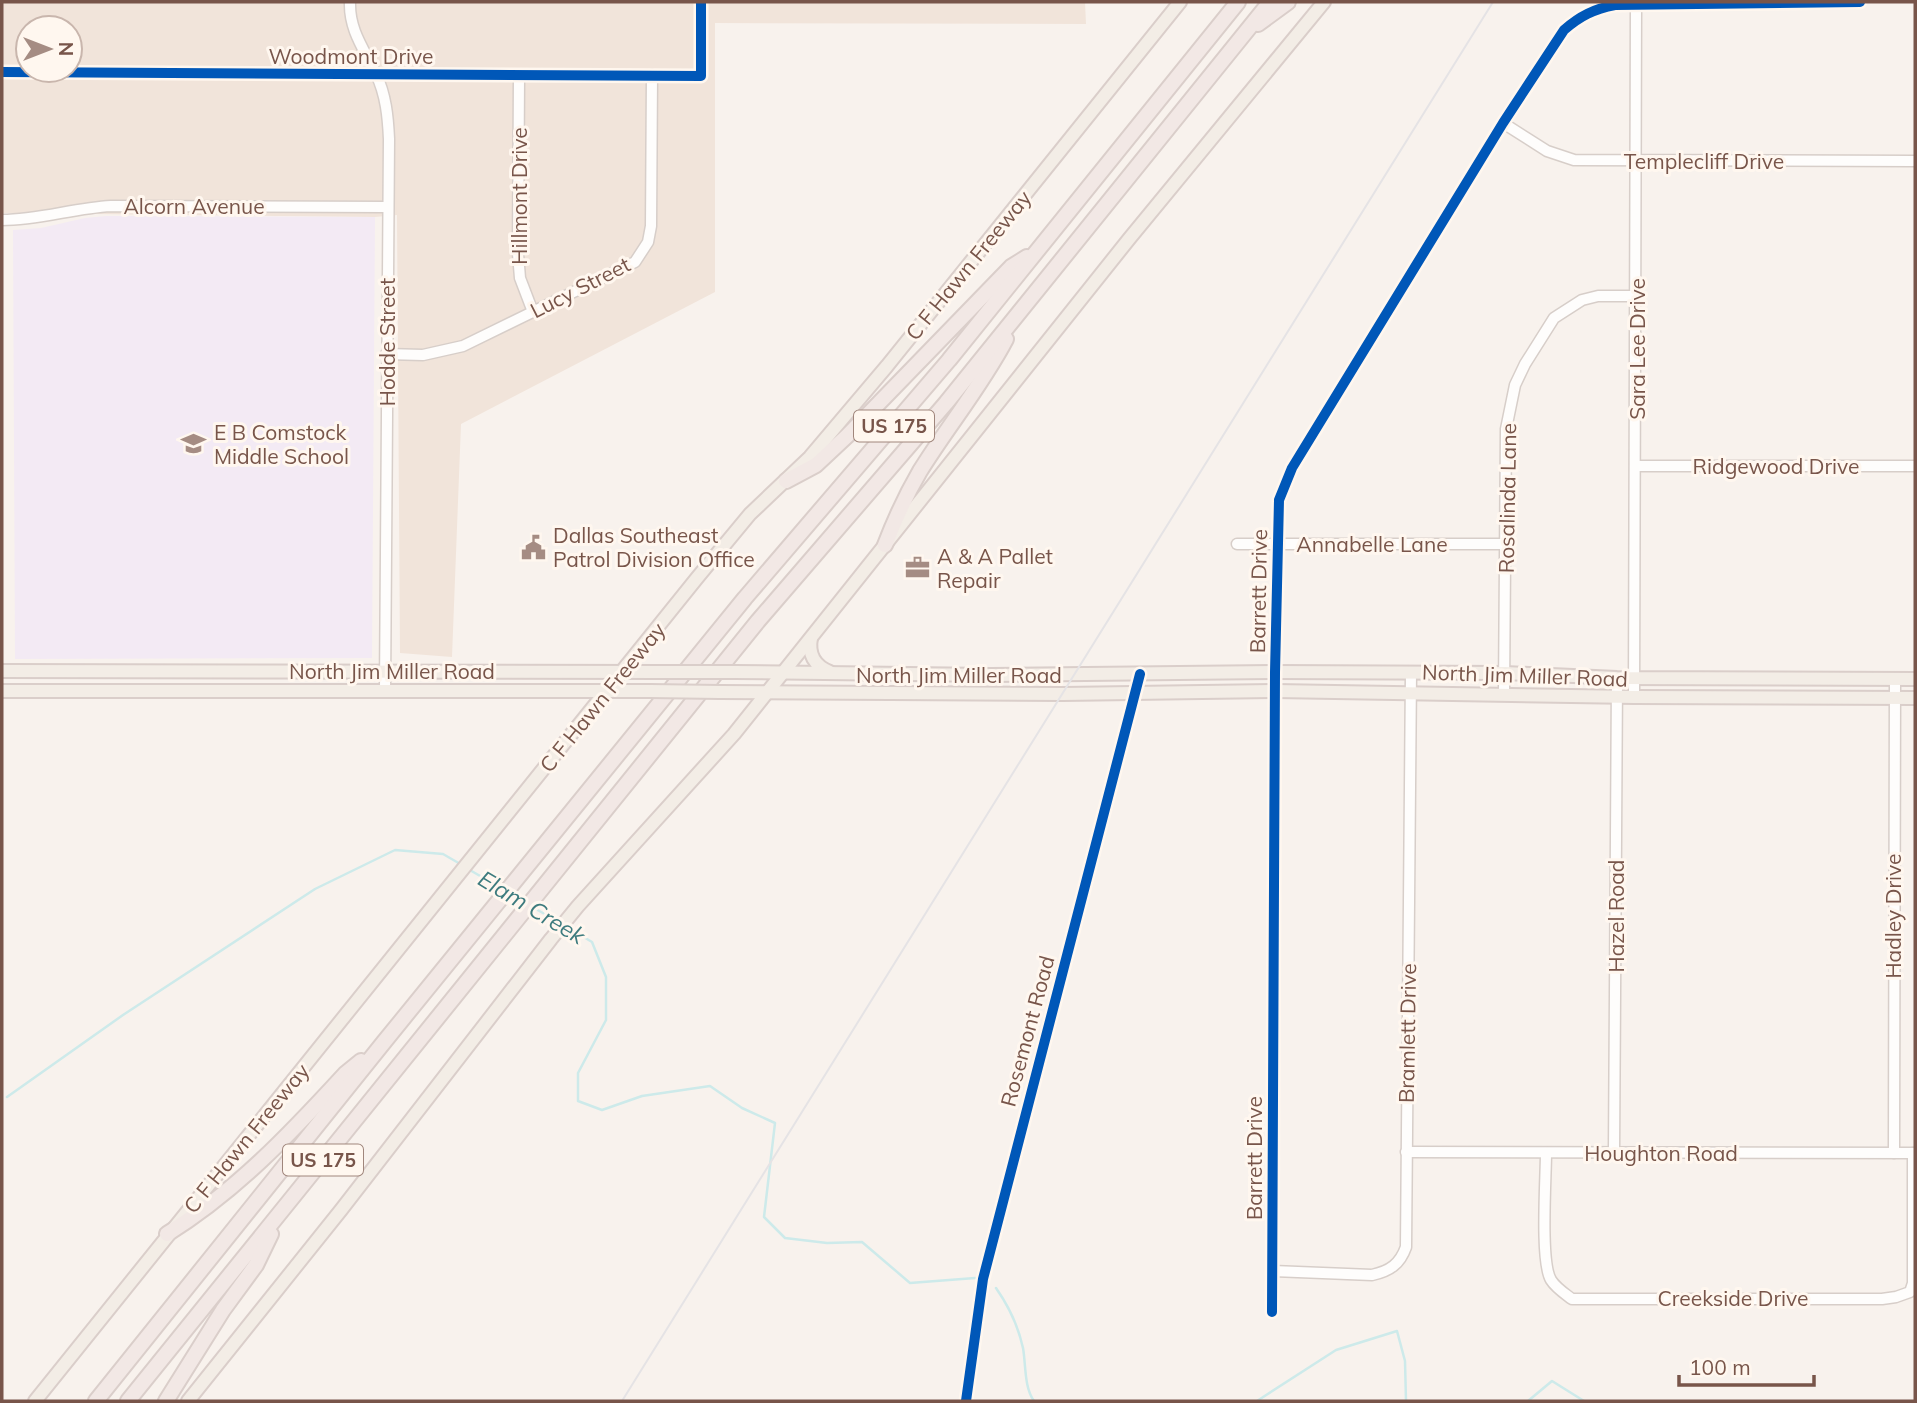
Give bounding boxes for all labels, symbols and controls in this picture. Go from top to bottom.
north arrow [14,14,84,84]
text: N [54,42,78,56]
street label: Woodmont Drive [269,43,434,69]
street label: Hillmont Drive [506,127,532,265]
street label: Templecliff Drive [1624,148,1784,174]
street label: C F Hawn Freeway [900,185,1036,345]
street label: Alcorn Avenue [123,193,265,219]
street label: Lucy Street [526,251,634,323]
street label: Hodde Street [374,278,400,406]
street label: Sara Lee Drive [1624,278,1650,420]
road number: US 175 [854,410,934,442]
place label: E B Comstock Middle School [214,419,349,469]
street label: Rosalinda Lane [1493,423,1521,573]
school or university icon: E B Comstock Middle School [180,430,208,458]
street label: Ridgewood Drive [1693,453,1859,479]
place label: Dallas Southeast Patrol Division Office [553,522,755,572]
street label: Barrett Drive [1244,529,1272,653]
street label: Annabelle Lane [1296,531,1448,557]
public building icon: Dallas Southeast Patrol Division Office [519,533,547,561]
place label: A & A Pallet Repair [937,543,1053,593]
office icon: A & A Pallet Repair [903,554,931,582]
street label: C F Hawn Freeway [534,617,670,777]
street label: North Jim Miller Road [289,658,495,684]
street label: North Jim Miller Road [1422,658,1628,692]
street label: North Jim Miller Road [856,662,1062,688]
street label: Hadley Drive [1880,854,1906,978]
street label: Hazel Road [1603,860,1629,972]
water label: Elam Creek [473,864,592,951]
street label: Rosemont Road [994,953,1060,1109]
street label: Bramlett Drive [1393,963,1421,1103]
street label: C F Hawn Freeway [178,1058,314,1218]
street label: Barrett Drive [1241,1096,1267,1220]
street label: Houghton Road [1584,1140,1738,1166]
road number: US 175 [283,1144,363,1176]
street label: Creekside Drive [1658,1285,1808,1311]
scale bar [1679,1344,1814,1388]
text: 100 m [1689,1354,1751,1380]

